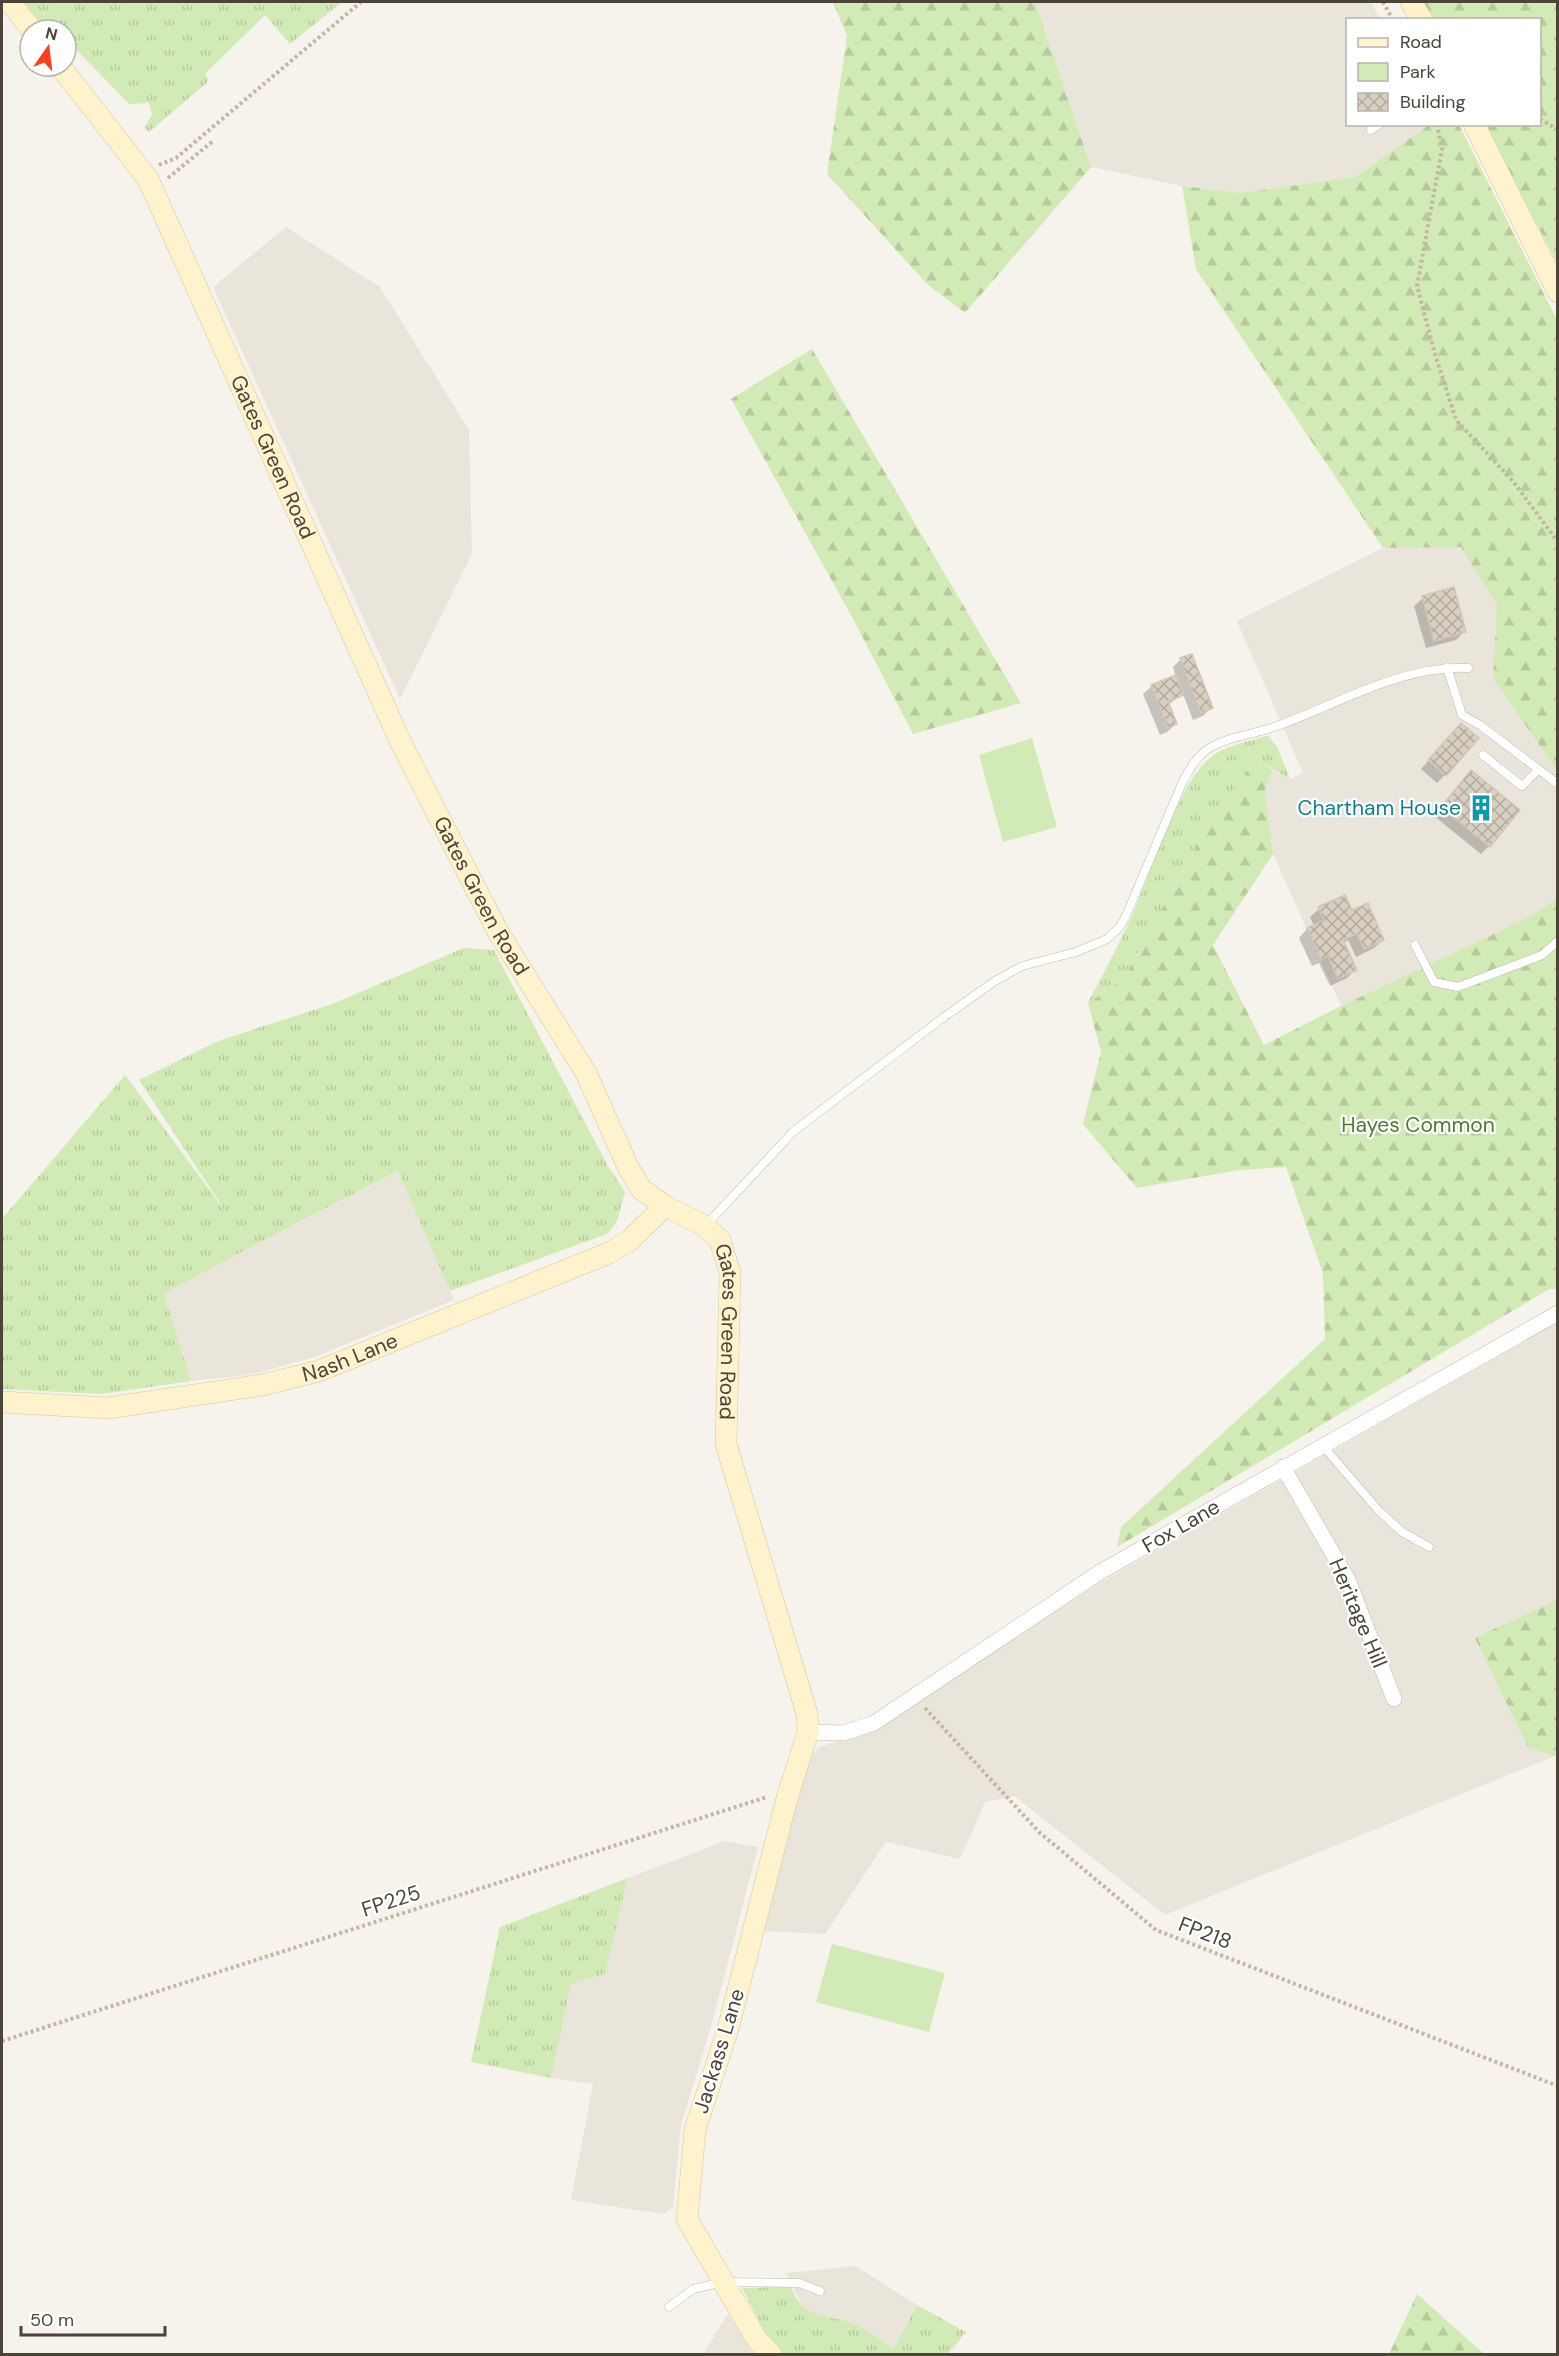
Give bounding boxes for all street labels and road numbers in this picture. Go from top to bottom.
street label: Gates Green Road [224,371,322,543]
street label: Gates Green Road [427,812,536,981]
street label: Gates Green Road [708,1240,744,1420]
street label: Nash Lane [299,1326,402,1389]
street label: Fox Lane [1137,1493,1225,1559]
street label: Heritage Hill [1322,1554,1394,1672]
street label: FP225 [358,1878,424,1924]
street label: FP218 [1174,1910,1236,1956]
street label: Jackass Lane [687,1985,751,2117]

